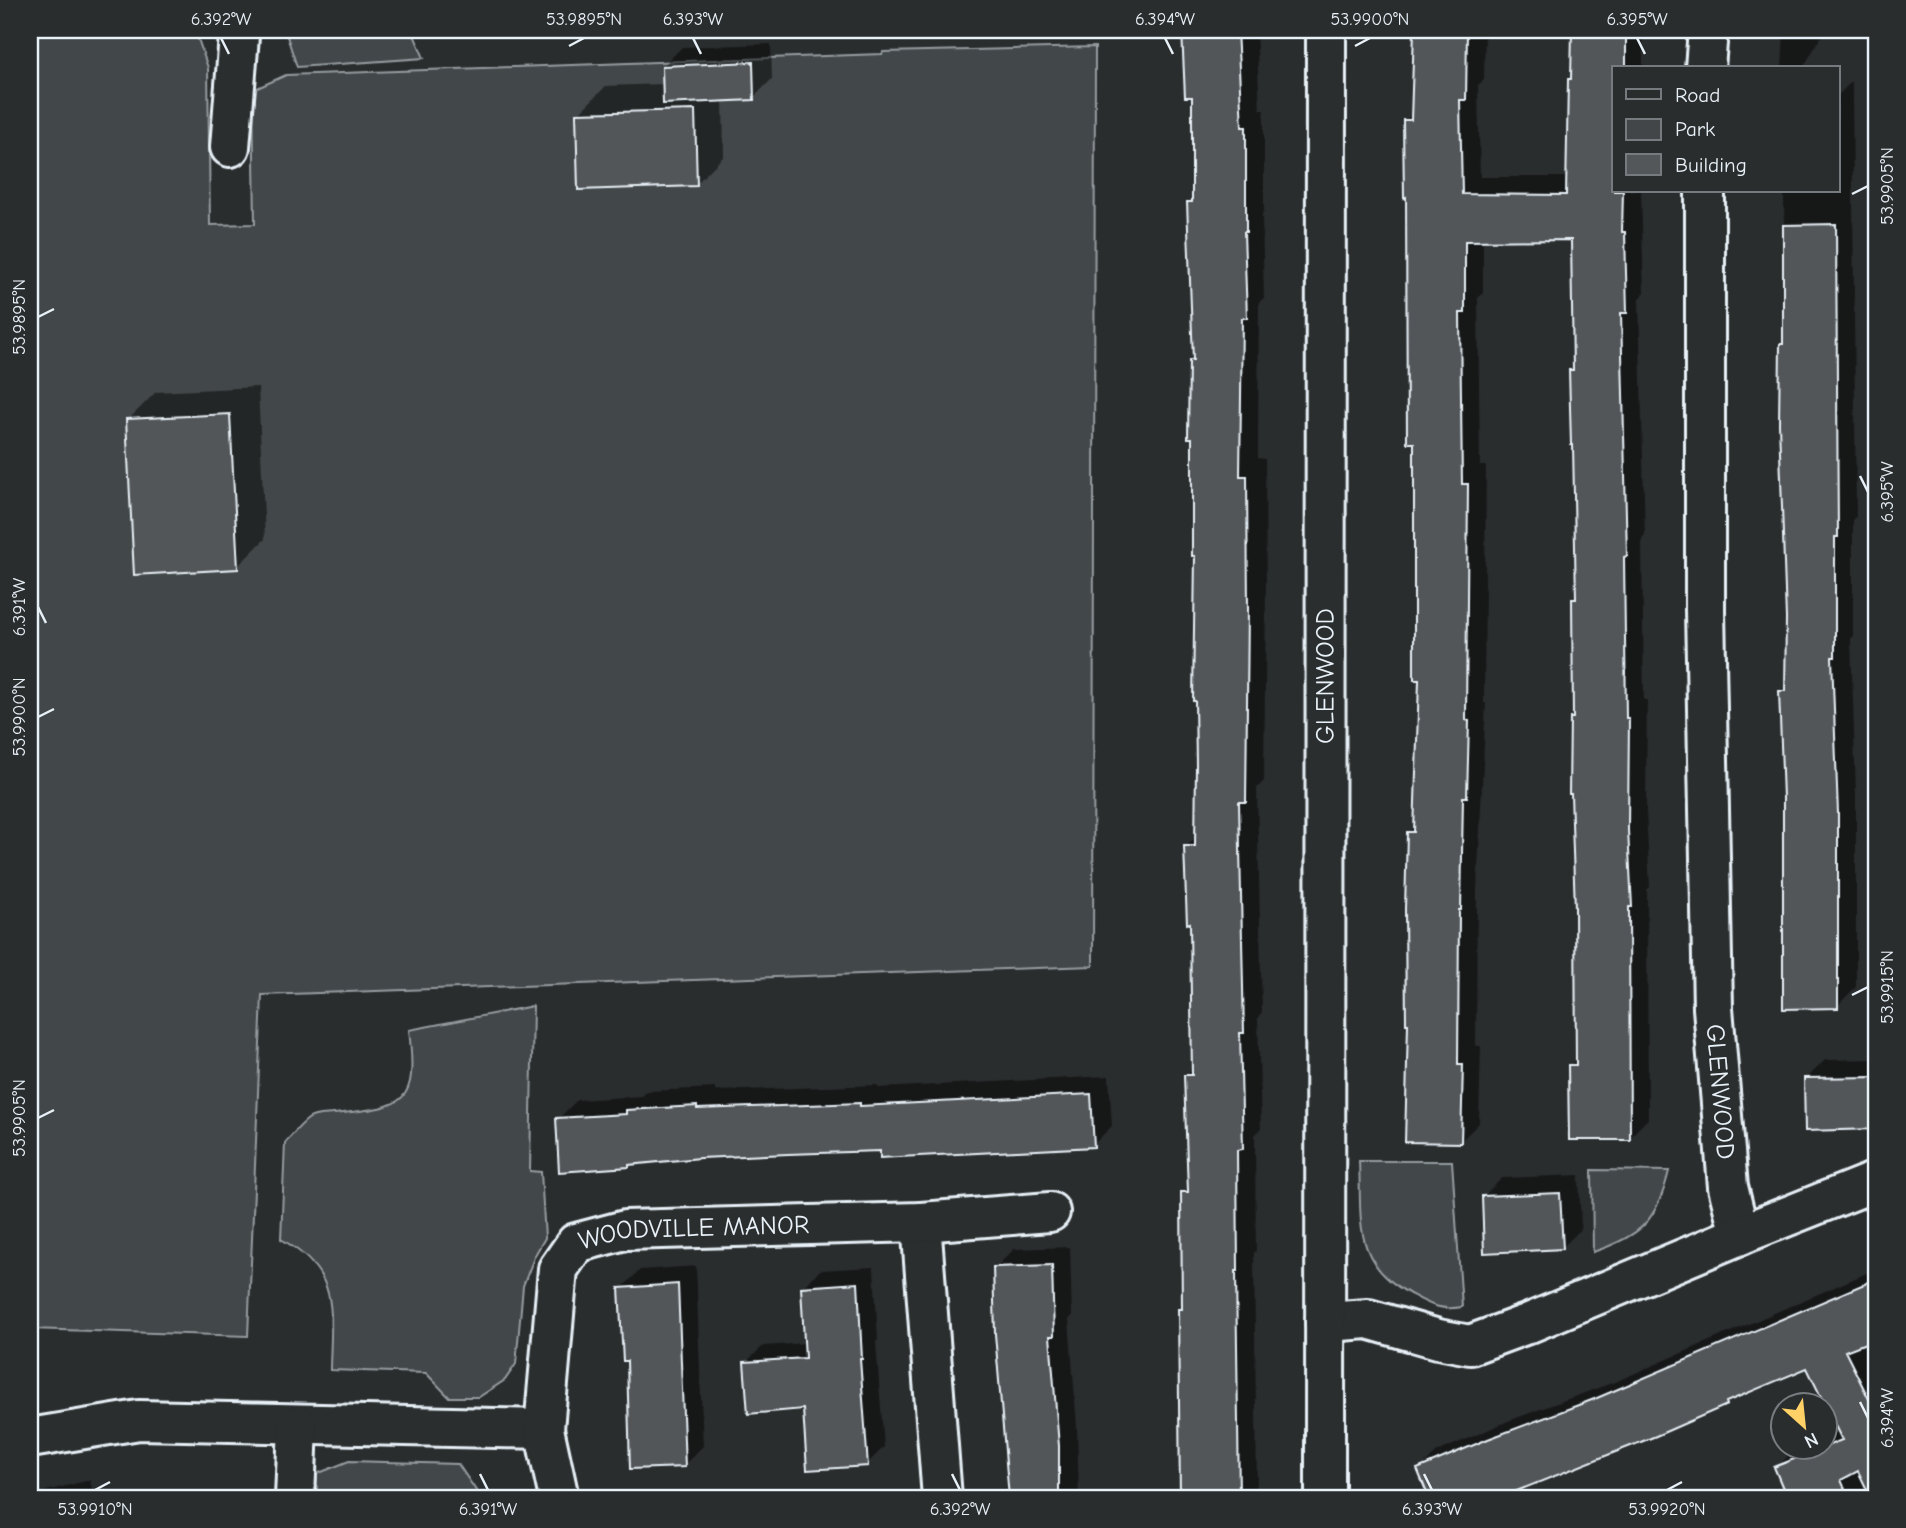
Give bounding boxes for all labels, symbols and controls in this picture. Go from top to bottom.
text: 6.392°W [191,9,252,30]
text: 53.9895°N [546,9,622,30]
text: 6.393°W [663,9,724,30]
text: 6.394°W [1135,9,1195,30]
text: 53.9900°N [1331,9,1409,30]
text: 6.395°W [1607,9,1668,30]
legend [1612,66,1840,192]
text: Road [1675,83,1720,107]
text: Park [1675,117,1715,141]
text: 53.9905°N [1877,147,1898,225]
text: Building [1675,153,1747,177]
text: 53.9895°N [9,279,30,355]
text: 6.395°W [1877,461,1898,522]
text: 6.391°W [9,577,30,636]
street label: GLENWOOD [1311,608,1341,744]
text: 53.9900°N [9,678,30,756]
text: 53.9915°N [1877,950,1898,1024]
street label: GLENWOOD [1699,1023,1741,1161]
text: 53.9905°N [9,1079,30,1157]
street label: WOODVILLE MANOR [575,1210,810,1257]
text: 6.394°W [1877,1388,1898,1448]
north arrow [1770,1392,1840,1462]
text: N [1801,1428,1822,1453]
text: 53.9910°N [57,1499,133,1520]
text: 6.391°W [459,1499,518,1520]
text: 6.392°W [930,1499,991,1520]
text: 6.393°W [1402,1499,1463,1520]
text: 53.9920°N [1628,1499,1706,1520]

